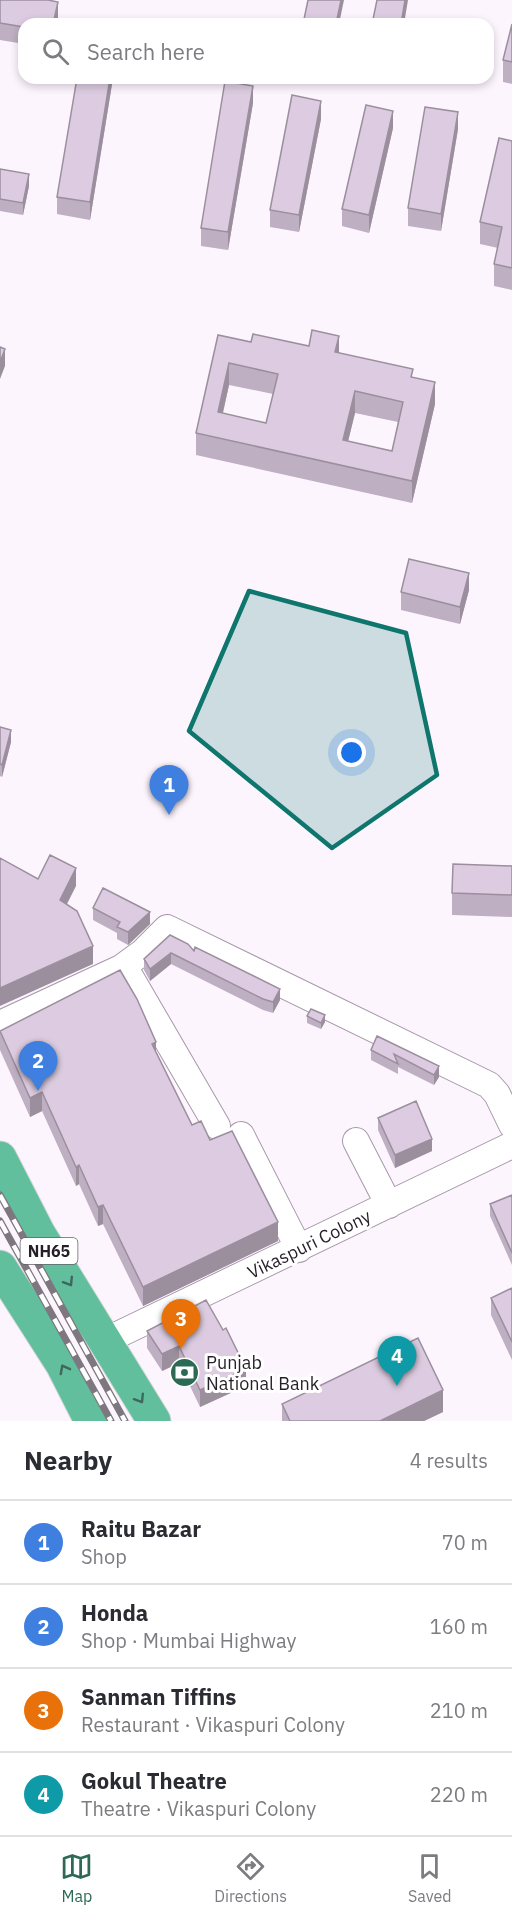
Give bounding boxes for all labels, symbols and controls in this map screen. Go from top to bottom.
search box [18,18,494,84]
icon: search [39,35,72,68]
text: Search here [87,37,205,66]
your location [337,738,366,767]
pin: 1 [150,766,188,815]
pin: 2 [18,1042,57,1091]
street label: Vikaspuri Colony [243,1204,375,1284]
road number: NH65 [20,1238,78,1264]
one-way arrow [61,1276,73,1286]
pin: 3 [162,1300,201,1349]
pin: 4 [378,1336,416,1386]
place label: Punjab National Bank [206,1351,320,1395]
bank icon: Punjab National Bank [169,1356,201,1388]
one-way arrow [60,1365,71,1375]
one-way arrow [133,1393,145,1403]
text: Nearby [24,1443,112,1477]
text: 4 results [410,1447,488,1474]
text: Raitu Bazar [81,1514,201,1543]
text: 1 [38,1529,50,1556]
text: 70 m [442,1529,488,1556]
text: Shop [81,1543,127,1570]
text: Honda [81,1598,148,1627]
text: 2 [38,1613,50,1640]
text: 160 m [430,1613,488,1640]
text: Shop · Mumbai Highway [81,1627,297,1654]
text: Sanman Tiffins [81,1682,236,1711]
text: 3 [38,1697,50,1724]
text: 210 m [430,1697,488,1724]
text: Restaurant · Vikaspuri Colony [81,1711,345,1738]
text: Gokul Theatre [81,1766,227,1795]
text: 4 [38,1781,50,1808]
text: 220 m [430,1781,488,1808]
text: Theatre · Vikaspuri Colony [81,1795,316,1822]
tab: Map [60,1850,93,1906]
tab: Directions [214,1850,287,1906]
tab: Saved [408,1850,452,1906]

